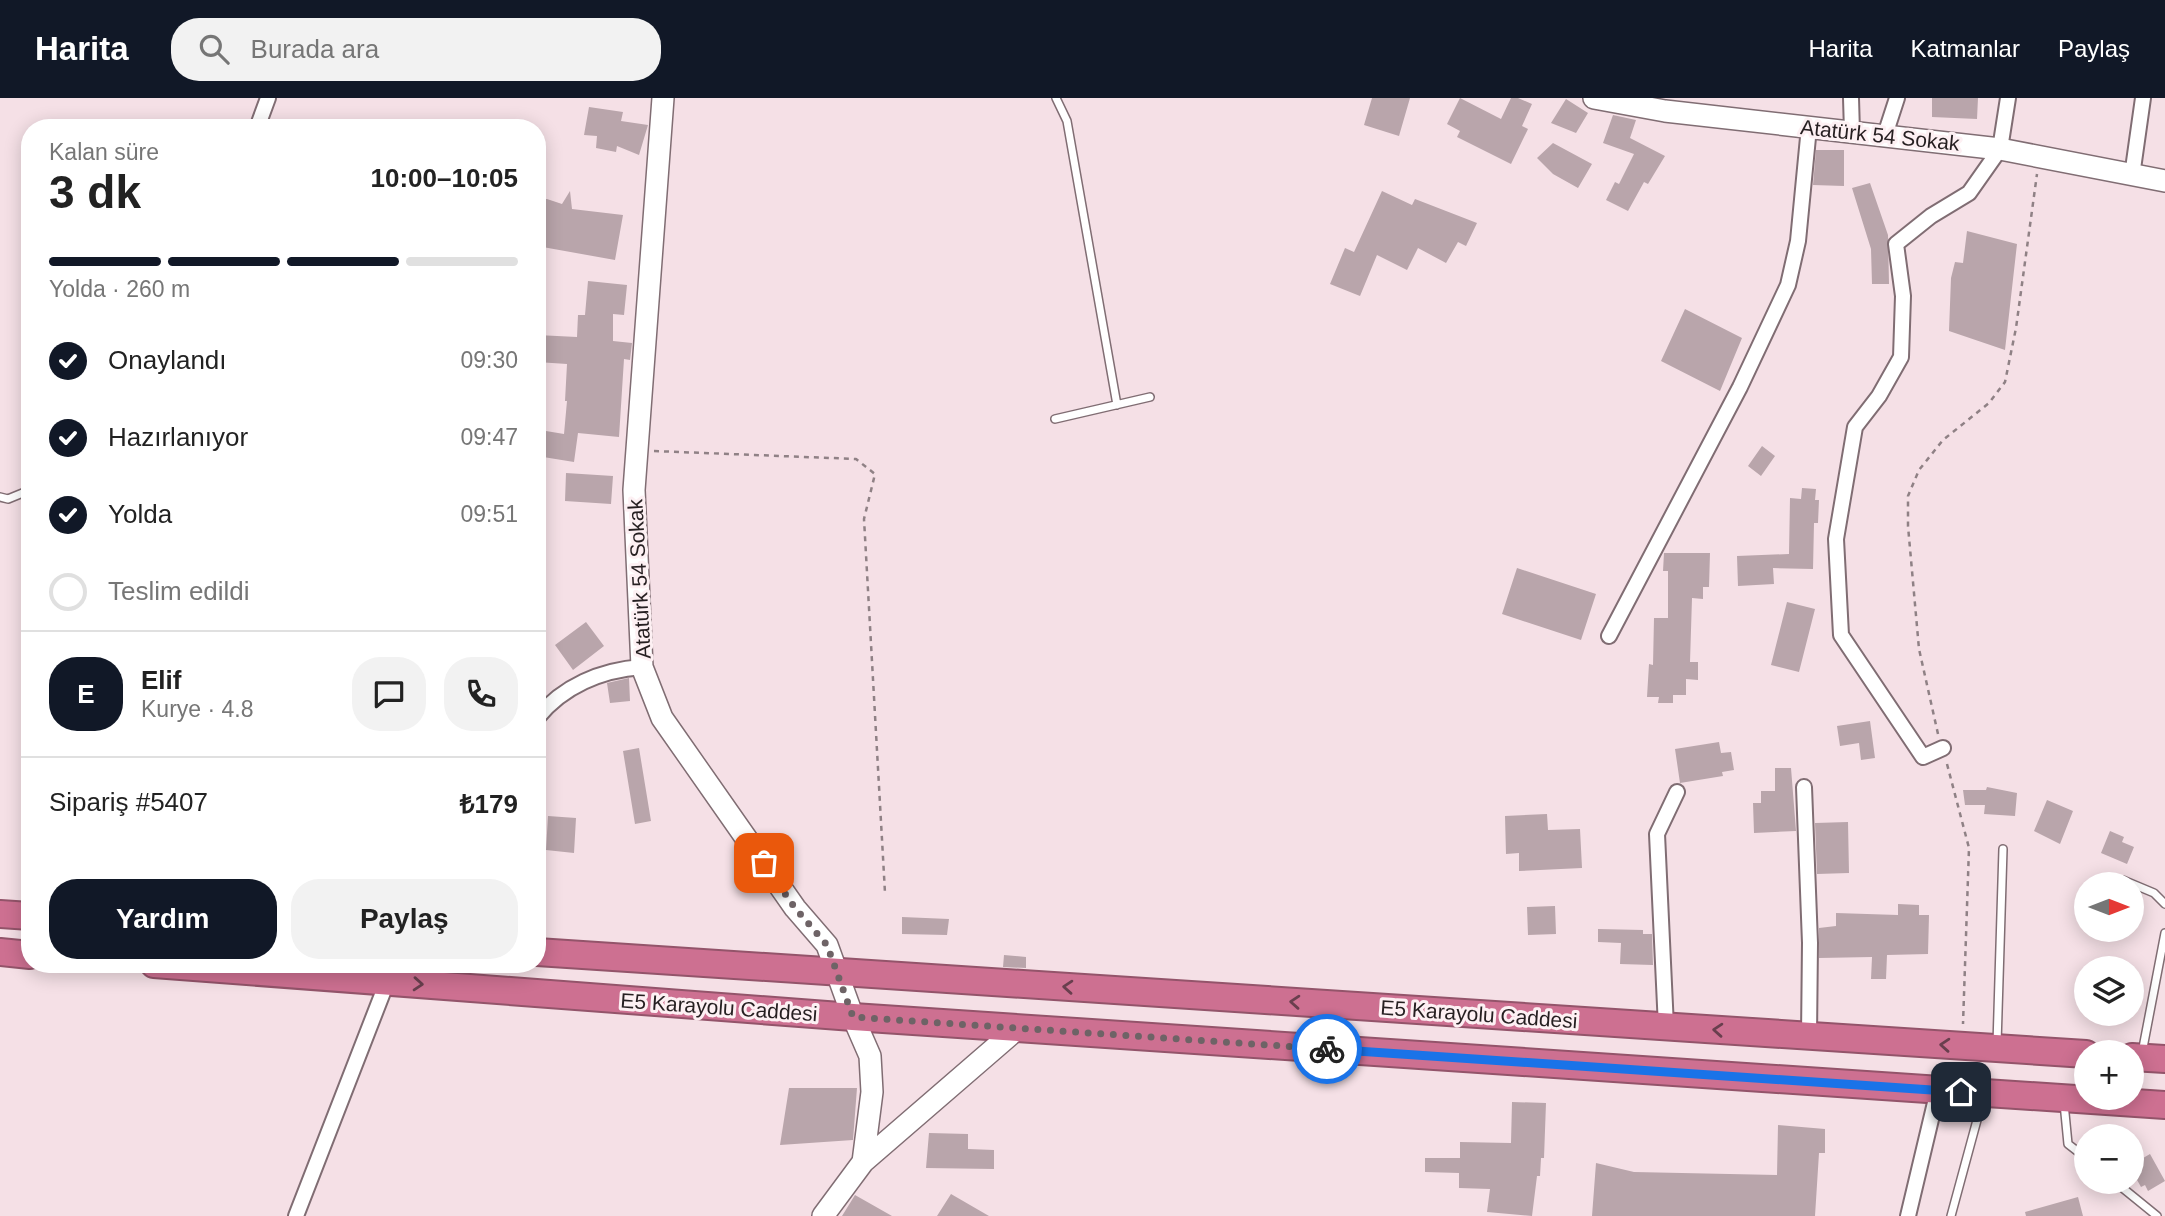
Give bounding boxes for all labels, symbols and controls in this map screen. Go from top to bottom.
search box [171,18,661,81]
text: Harita [35,30,129,67]
icon: search [195,30,233,68]
text: Burada ara [251,34,379,64]
text: Harita [1809,35,1873,62]
text: Katmanlar [1911,35,2020,62]
text: Paylaş [2058,35,2130,62]
street label: Atatürk 54 Sokak [1799,115,1961,155]
text: Kalan süre [49,139,159,165]
text: 10:00–10:05 [371,163,518,193]
text: 3 dk [49,166,141,218]
text: Yolda · 260 m [49,276,190,302]
icon: check [49,342,87,380]
text: Onaylandı [108,345,227,375]
text: 09:30 [460,347,518,373]
icon: check [49,419,87,457]
text: Hazırlanıyor [108,422,248,452]
text: 09:47 [460,424,518,450]
icon: check [49,496,87,534]
street label: Atatürk 54 Sokak [623,498,655,659]
text: Yolda [108,499,172,529]
text: 09:51 [460,501,518,527]
text: Teslim edildi [108,576,250,606]
button: chat [352,657,426,731]
button: phone [444,657,518,731]
text: Elif [141,665,181,695]
text: E [77,679,95,709]
text: Kurye · 4.8 [141,696,254,722]
text: Sipariş #5407 [49,787,208,817]
text: ₺179 [460,789,518,819]
pin [734,833,794,893]
icon: bag [745,844,783,882]
north arrow [2074,872,2144,942]
map controls [2074,872,2144,1194]
button: Yardım [49,879,277,959]
button: Paylaş [291,879,518,959]
button: layers [2074,956,2144,1026]
one-way arrow [413,977,424,992]
one-way arrow [1062,980,1073,995]
street label: E5 Karayolu Caddesi [620,989,818,1025]
one-way arrow [1289,995,1300,1010]
street label: E5 Karayolu Caddesi [1380,996,1578,1032]
courier [1292,1014,1362,1084]
one-way arrow [1712,1023,1723,1038]
icon: bike [1308,1030,1346,1068]
one-way arrow [1939,1038,1950,1053]
button: + [2074,1040,2144,1110]
pin [1931,1062,1991,1122]
icon: home [1942,1073,1980,1111]
button: − [2074,1124,2144,1194]

